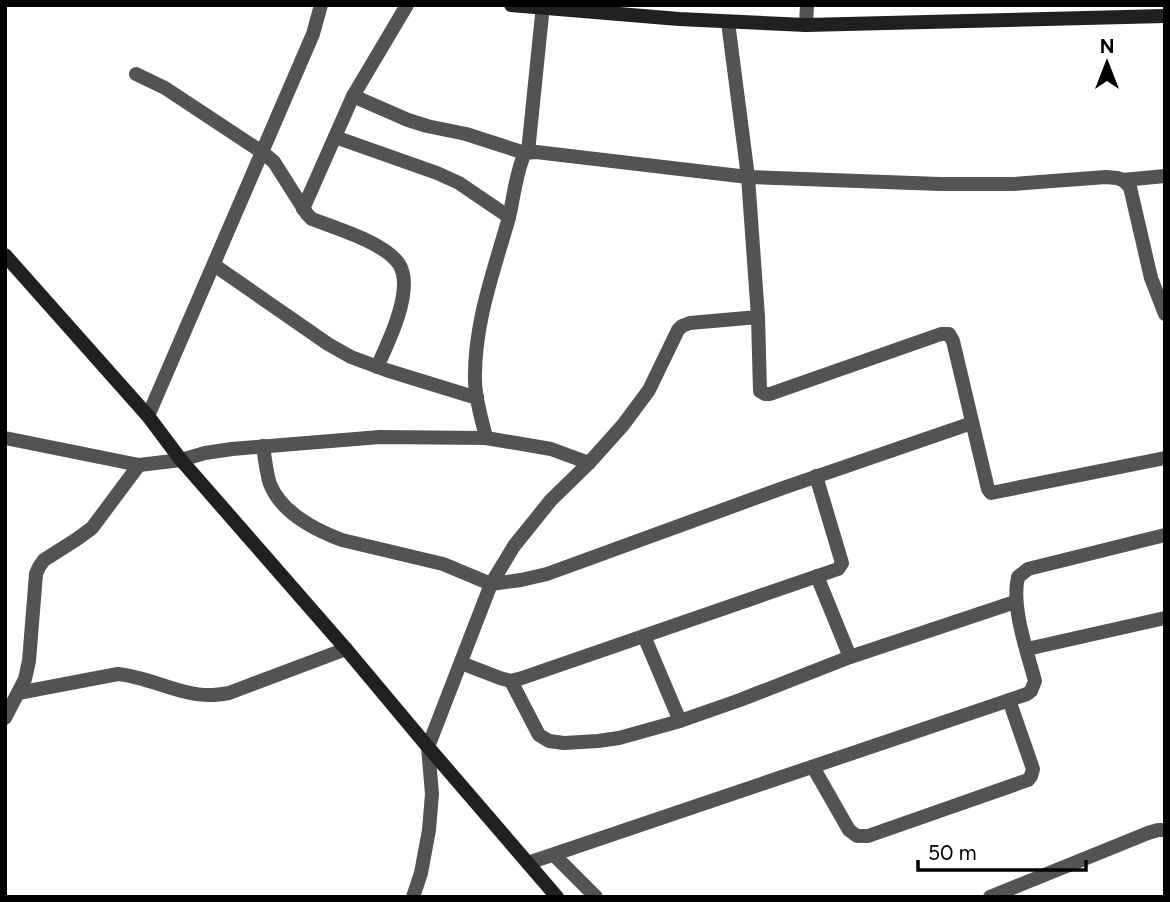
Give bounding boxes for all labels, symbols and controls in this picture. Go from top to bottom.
north arrow [1072,28,1142,98]
text: N [1100,35,1114,58]
scale bar [918,828,1086,872]
text: 50 m [928,840,977,865]

